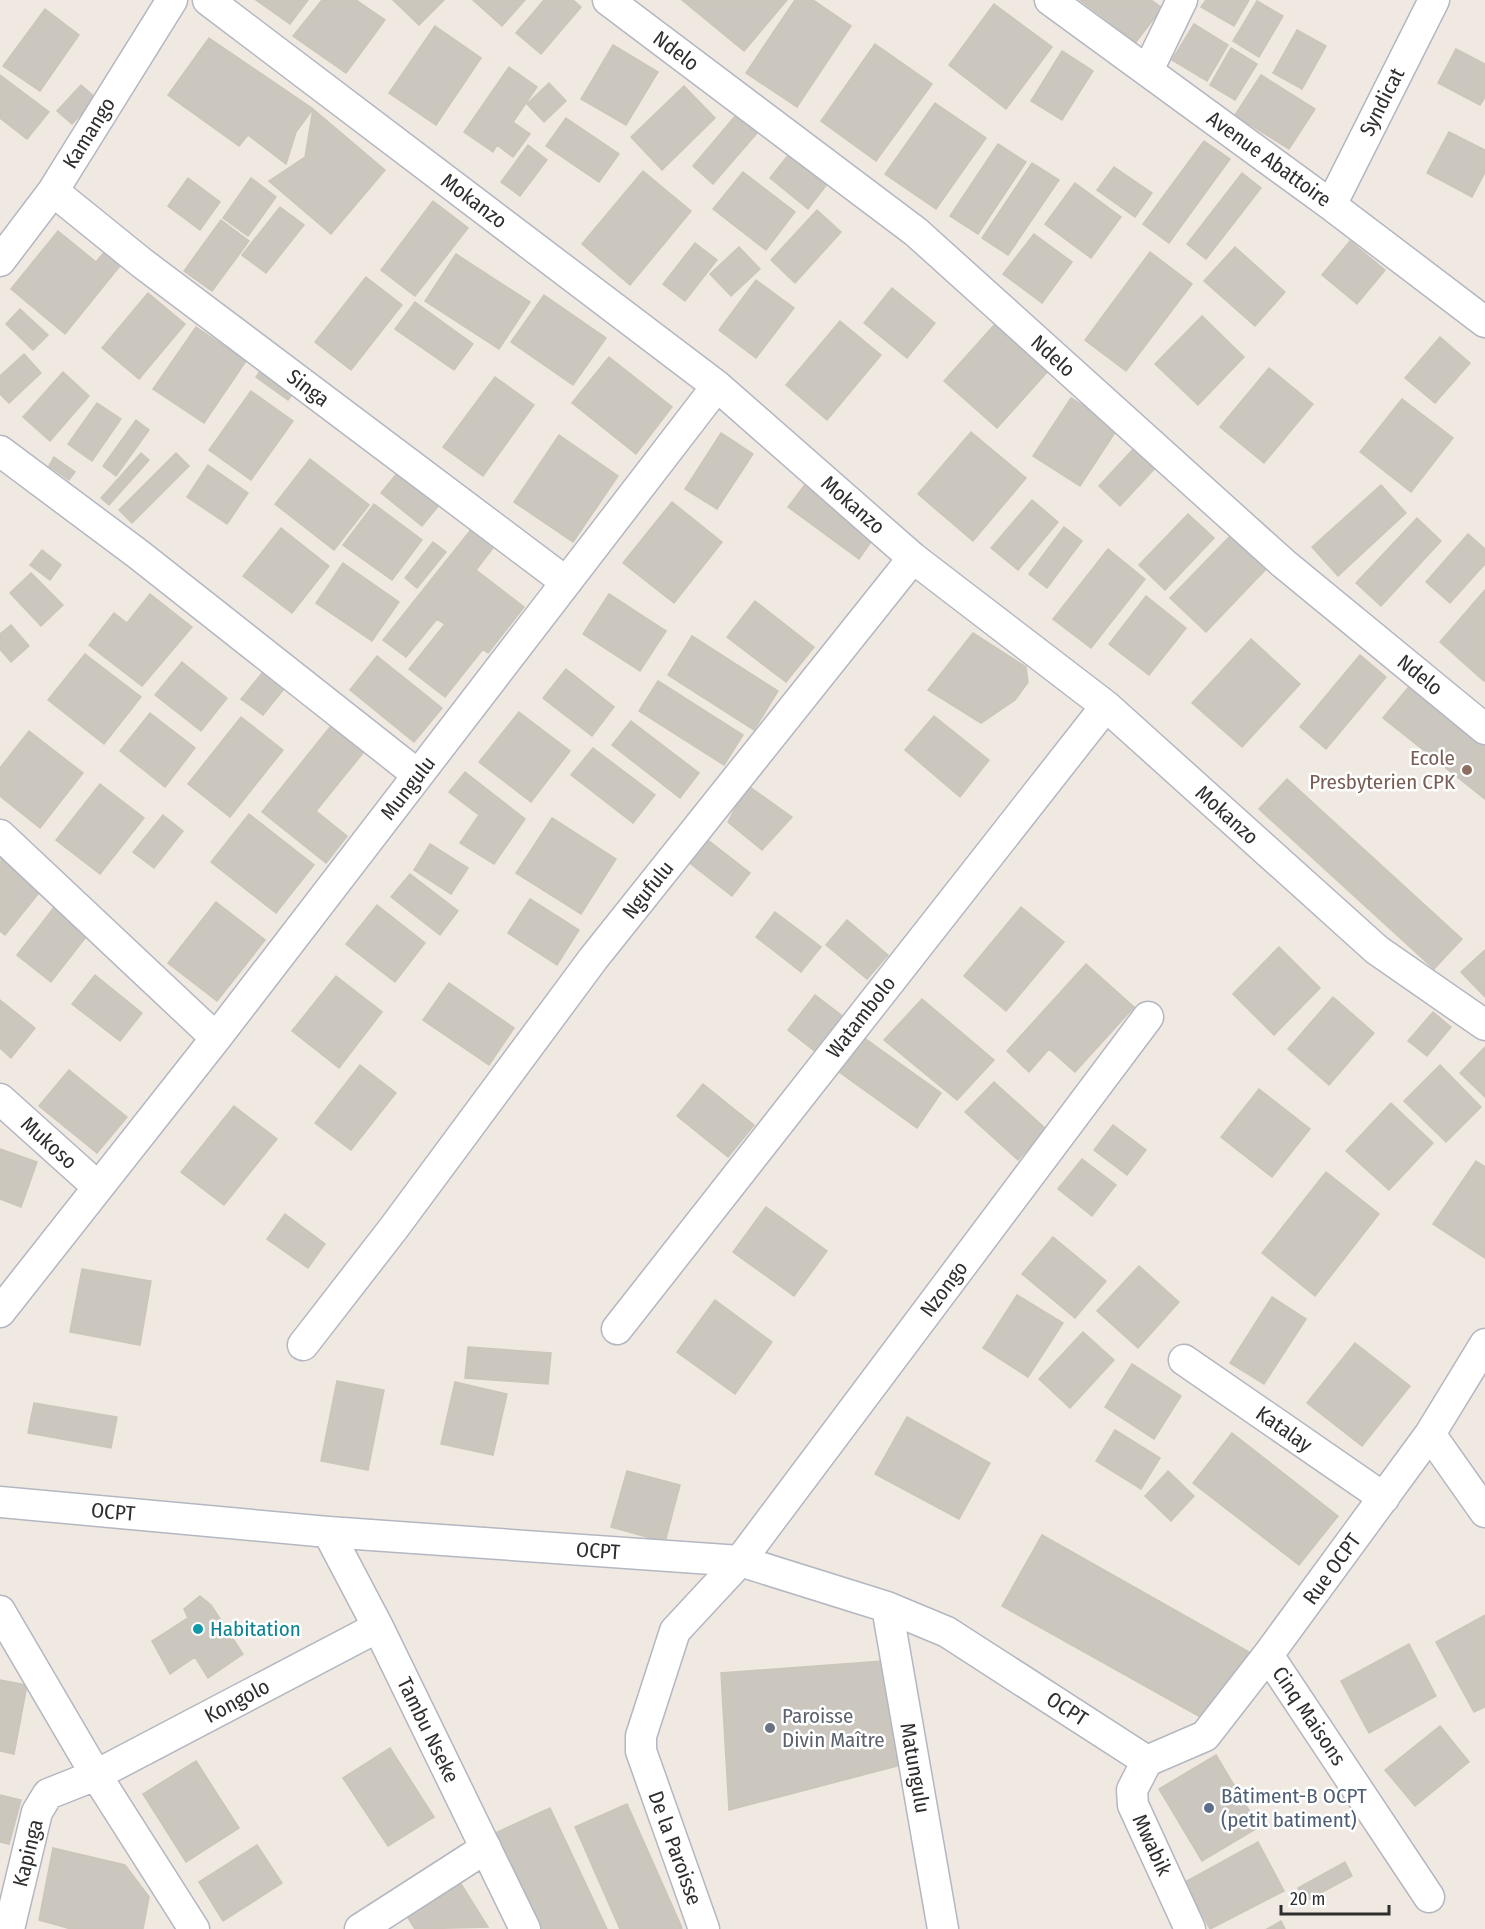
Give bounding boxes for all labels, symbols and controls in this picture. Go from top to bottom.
street label: Ndelo [648,25,704,77]
street label: Syndicat [1354,63,1410,140]
street label: Kamango [57,92,121,174]
street label: Avenue Abattoire [1202,105,1336,213]
street label: Mokanzo [436,168,512,234]
street label: Ndelo [1025,329,1081,383]
street label: Singa [282,364,334,412]
street label: Mokanzo [816,470,890,540]
street label: Ndelo [1392,649,1448,701]
place label: Ecole Presbyterien CPK [1309,745,1456,795]
street label: Mungulu [375,751,441,825]
marker: Ecole Presbyterien CPK [1460,763,1474,777]
street label: Mokanzo [1190,780,1264,850]
street label: Ngufulu [617,856,679,924]
street label: Watambolo [821,971,901,1063]
street label: Mukoso [16,1111,82,1175]
street label: Nzongo [914,1256,974,1322]
street label: Katalay [1251,1400,1318,1458]
street label: OCPT [90,1497,136,1527]
street label: Rue OCPT [1297,1528,1367,1610]
street label: OCPT [575,1536,621,1566]
place label: Habitation [210,1616,301,1642]
marker: Habitation [191,1622,205,1636]
street label: Cinq Maisons [1266,1662,1352,1770]
street label: Kongolo [200,1673,274,1729]
street label: Tambu Nseke [391,1673,465,1787]
street label: OCPT [1041,1686,1093,1732]
place label: Paroisse Divin Maître [782,1703,885,1753]
marker: Paroisse Divin Maître [763,1721,777,1735]
street label: Matungulu [894,1721,936,1815]
place label: Bâtiment-B OCPT (petit batiment) [1221,1783,1367,1833]
street label: De la Paroisse [642,1787,708,1909]
marker: Bâtiment-B OCPT (petit batiment) [1202,1801,1216,1815]
street label: Mwabik [1126,1810,1178,1880]
street label: Kapinga [7,1817,49,1889]
scale bar [1281,1878,1389,1916]
text: 20 m [1290,1888,1325,1910]

